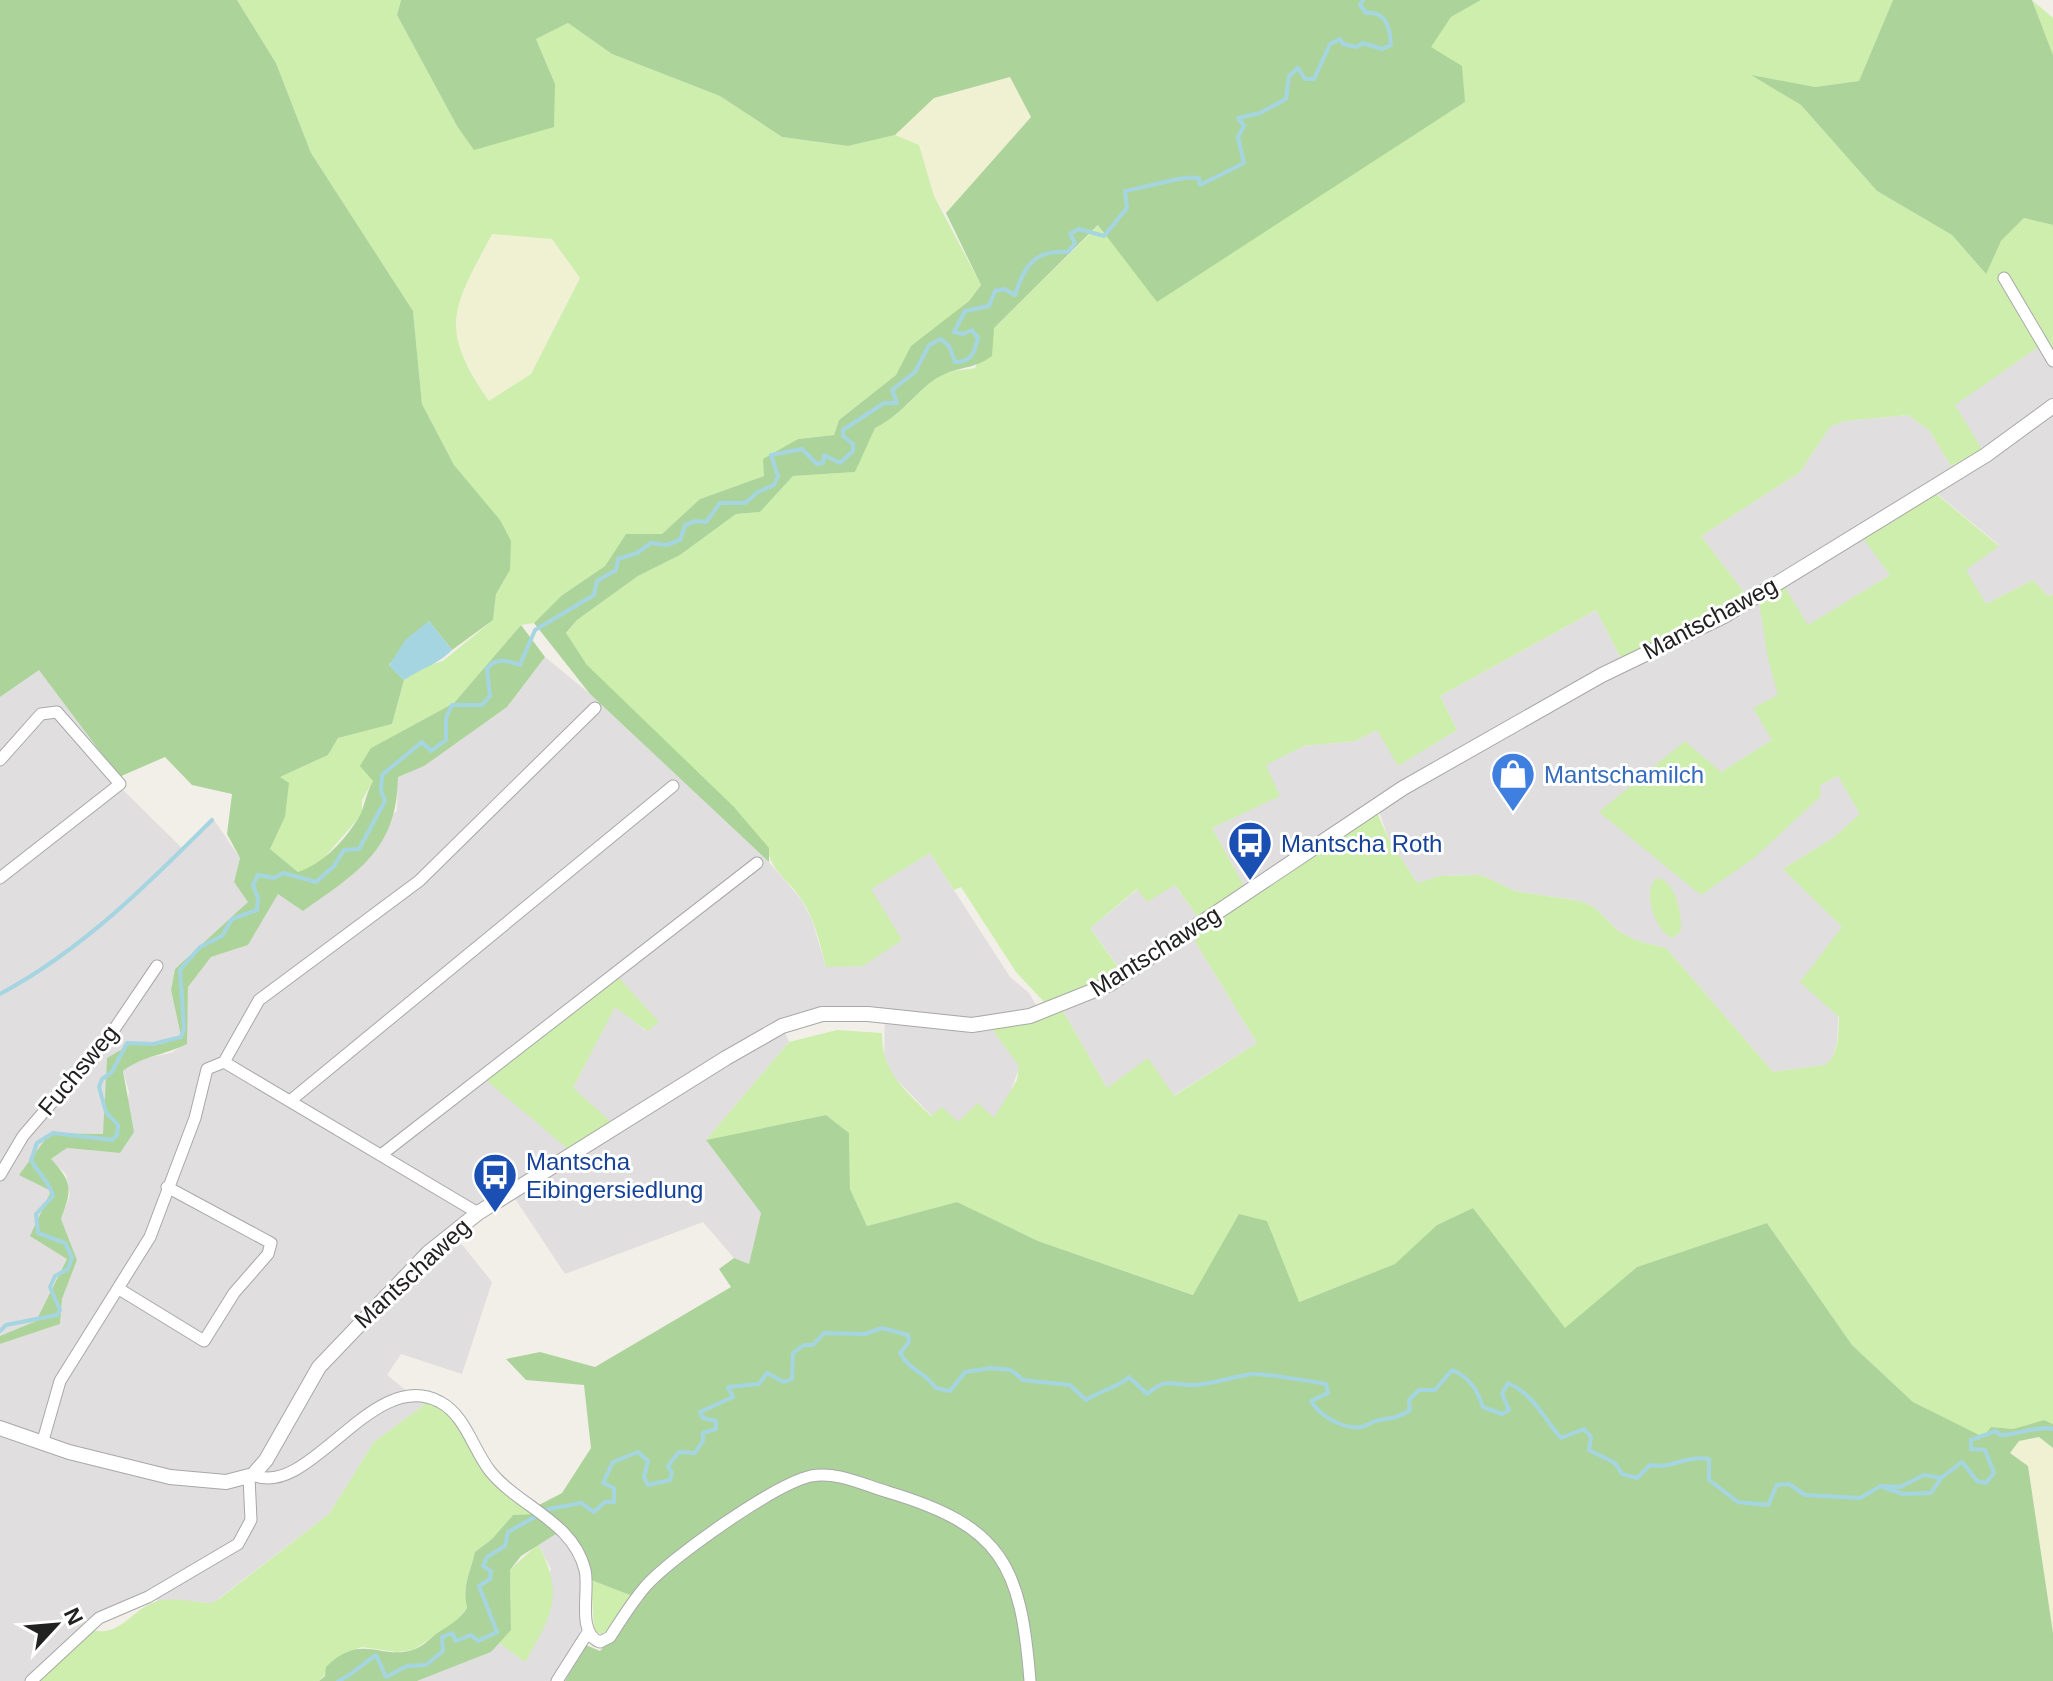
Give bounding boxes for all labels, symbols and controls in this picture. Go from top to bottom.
street label: Mantschaweg [1638,571,1782,665]
shop icon: Mantschamilch [1489,750,1537,813]
place label: Mantschamilch [1544,761,1704,788]
bus stop icon: Mantscha Roth [1226,819,1274,882]
place label: Mantscha Roth [1281,830,1442,857]
street label: Mantschaweg [1085,900,1225,1002]
street label: Fuchsweg [33,1019,123,1121]
place label: Mantscha Eibingersiedlung [526,1148,703,1203]
bus stop icon: Mantscha Eibingersiedlung [471,1151,519,1214]
street label: Mantschaweg [349,1213,475,1333]
north arrow [16,1585,96,1665]
text: N [59,1604,88,1629]

